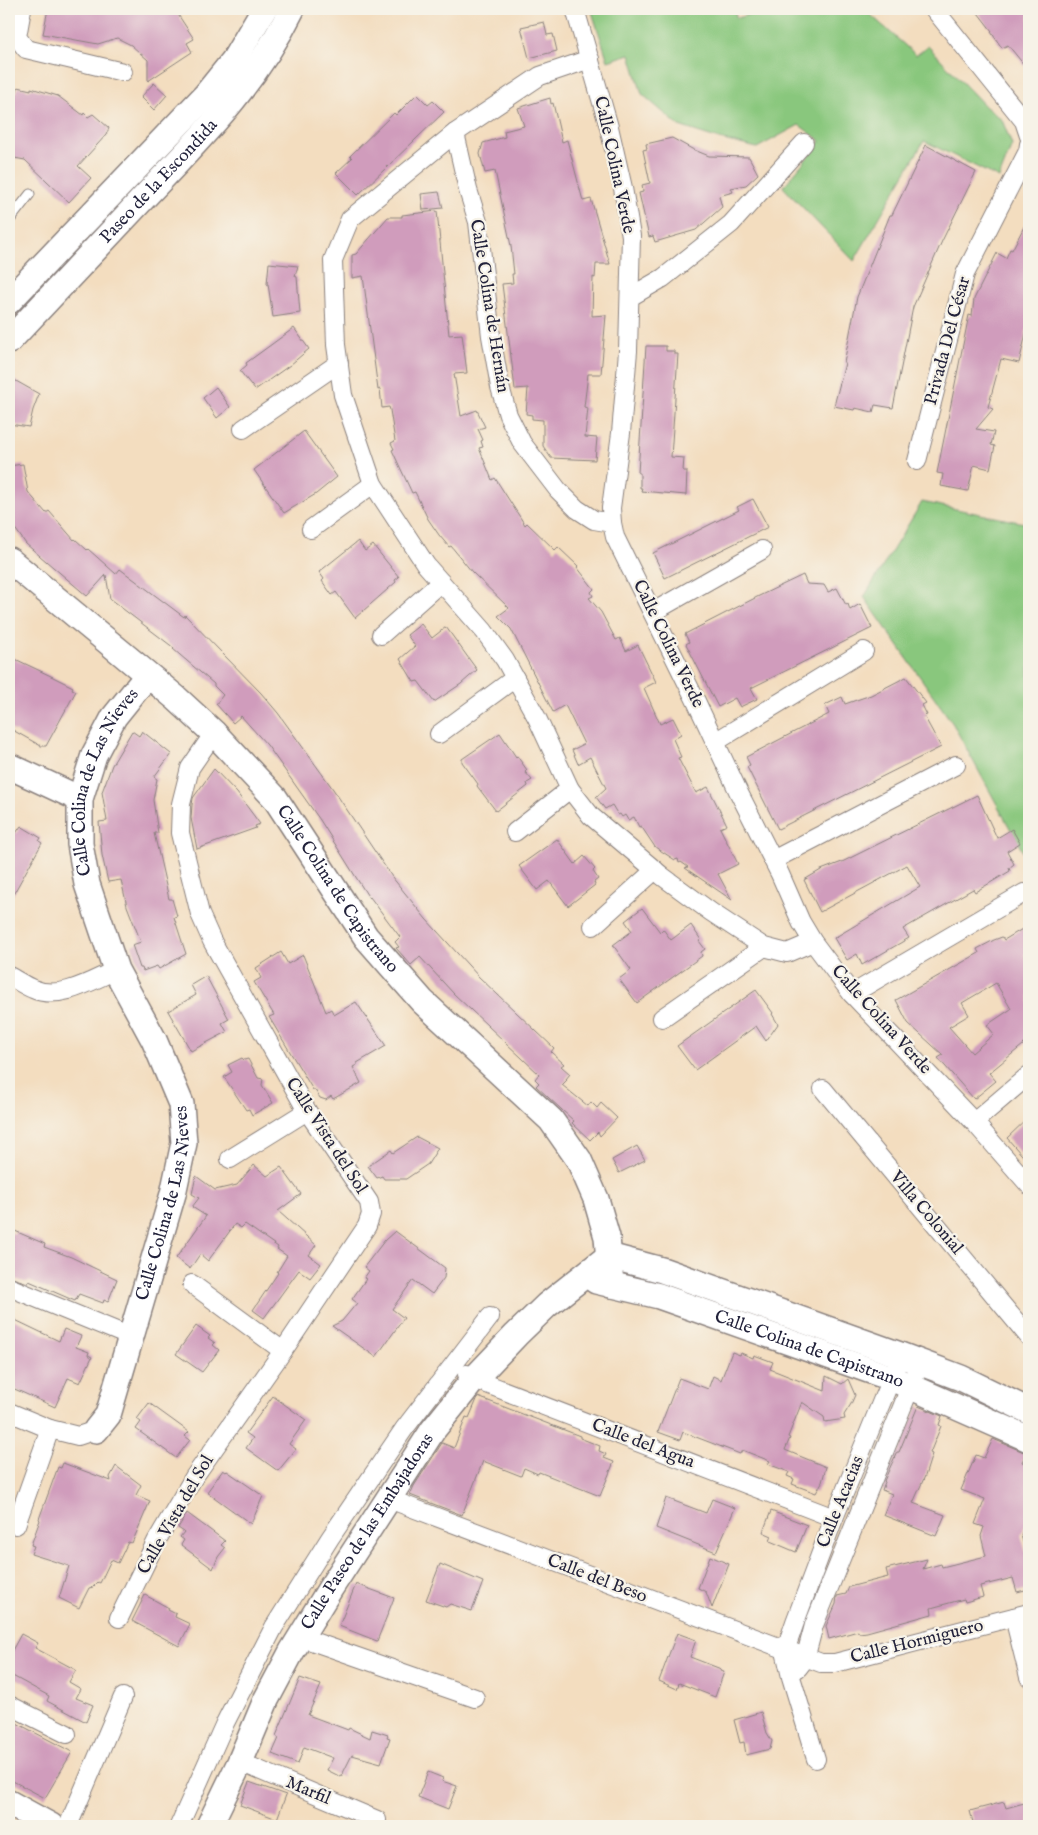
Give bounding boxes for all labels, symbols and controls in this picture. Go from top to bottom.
street label: Calle Colina Verde [588,94,640,236]
street label: Paseo de la Escondida [95,114,223,248]
street label: Calle Colina de Hernán [464,218,514,395]
street label: Privada Del César [920,274,976,408]
street label: Calle Colina Verde [627,576,709,712]
street label: Calle Colina de Las Nieves [68,684,144,878]
street label: Calle Colina de Capistrano [271,801,404,978]
street label: Calle Colina Verde [826,960,936,1080]
street label: Calle Vista del Sol [280,1074,372,1198]
street label: Calle Colina de Las Nieves [131,1105,196,1303]
street label: Villa Colonial [884,1166,968,1260]
street label: Calle Colina de Capistrano [711,1305,908,1394]
street label: Calle del Agua [588,1414,698,1474]
street label: Calle Paseo de las Embajadoras [296,1429,439,1634]
street label: Calle Vista del Sol [133,1451,219,1579]
street label: Calle Acacias [812,1453,870,1551]
street label: Calle del Beso [544,1549,651,1609]
street label: Calle Hormiguero [848,1614,986,1670]
street label: Marfil [282,1771,334,1811]

